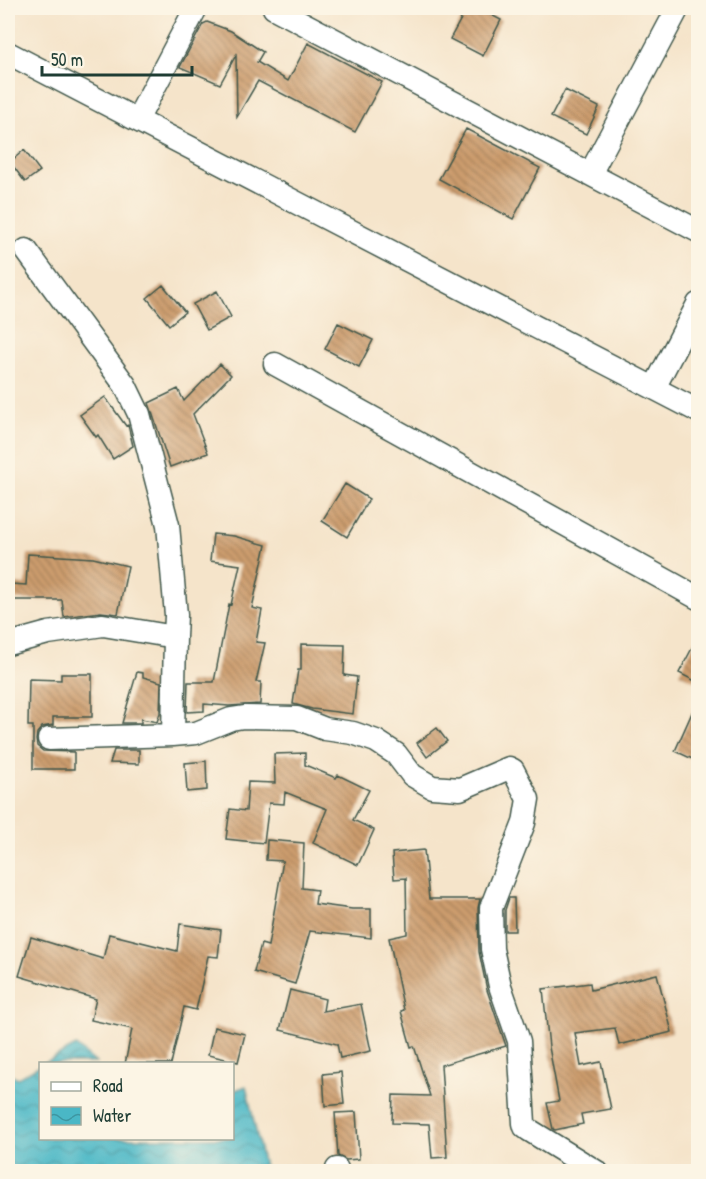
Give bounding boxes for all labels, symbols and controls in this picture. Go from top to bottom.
scale bar [42,39,192,77]
text: 50 m [51,47,83,72]
legend [39,1062,234,1140]
text: Road [93,1073,123,1098]
text: Water [93,1103,131,1128]

